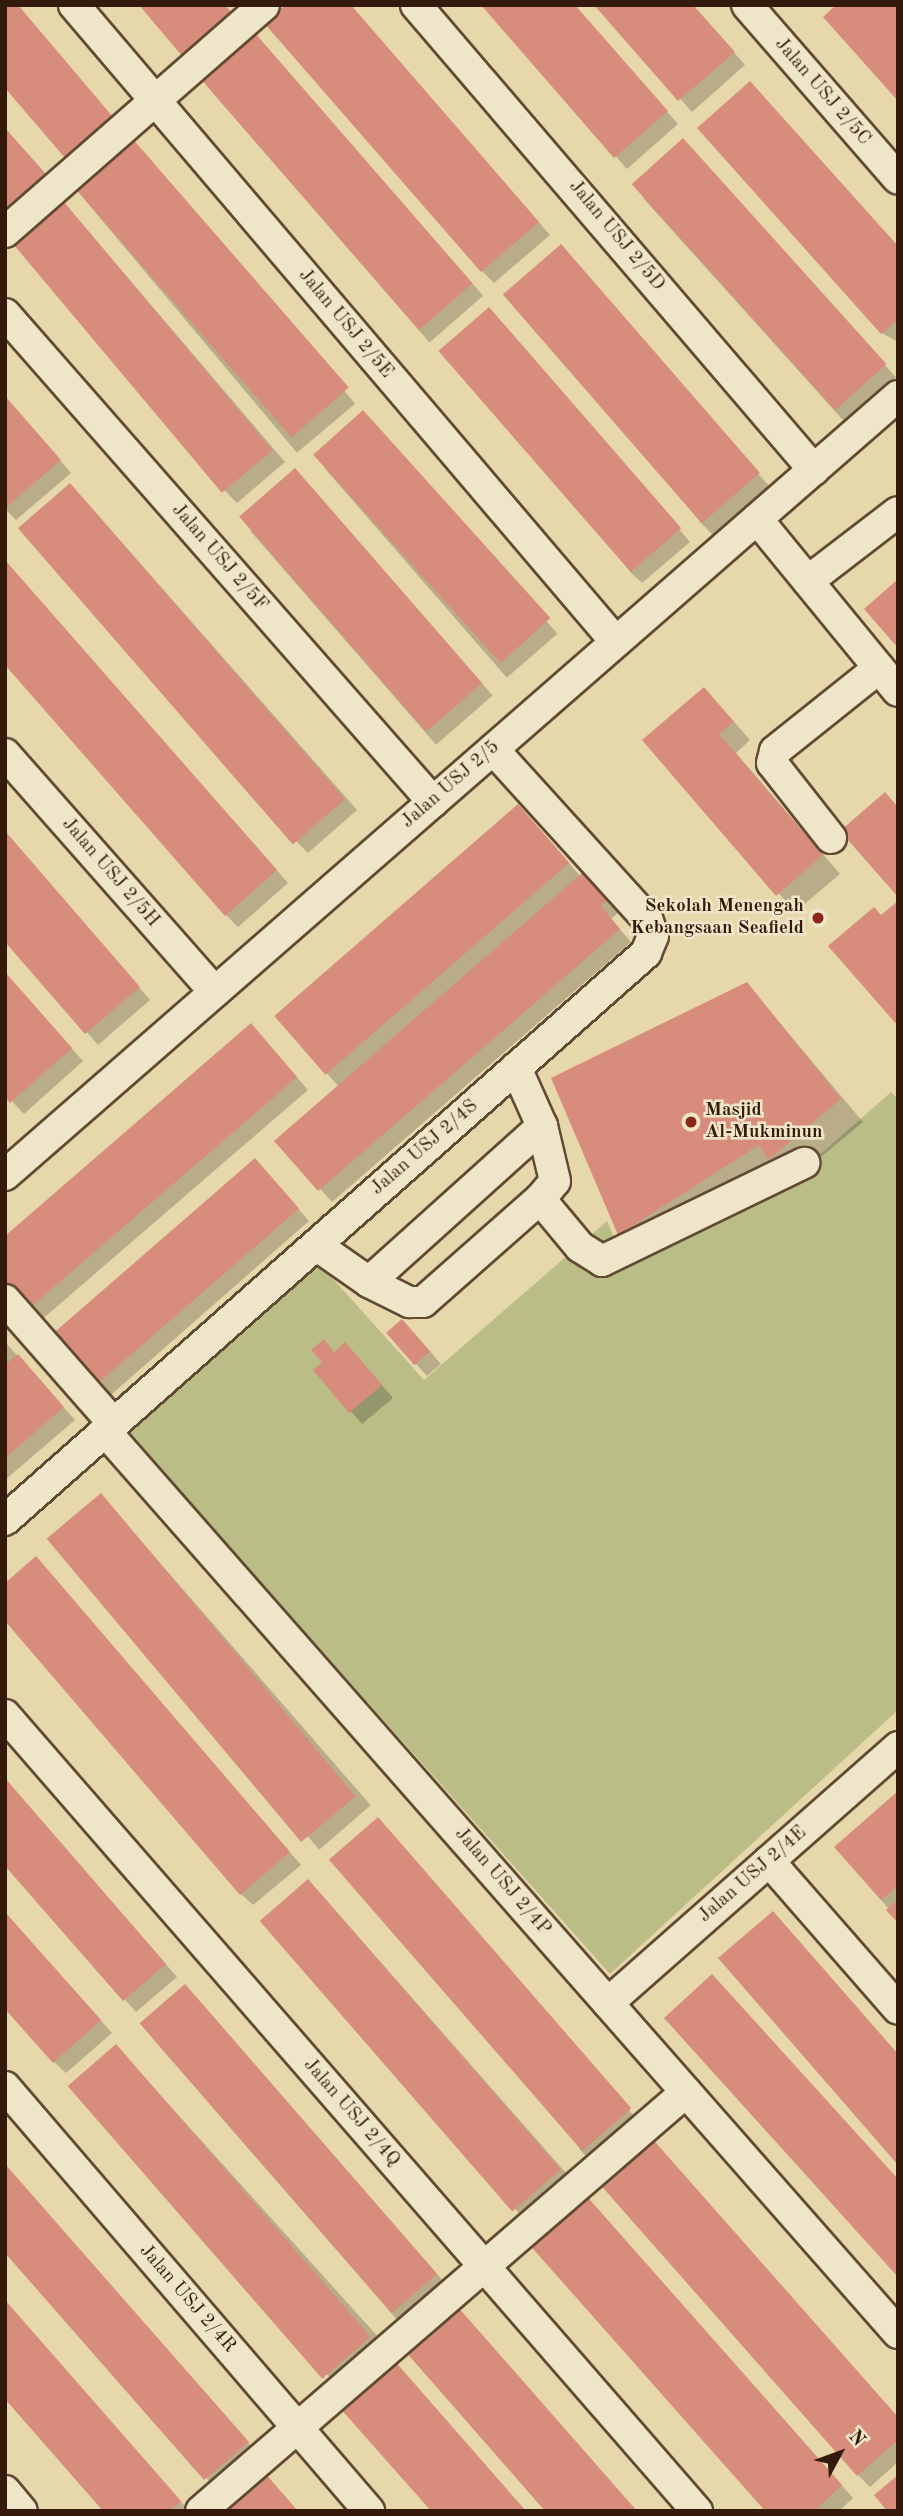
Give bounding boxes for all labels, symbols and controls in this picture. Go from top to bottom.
street label: Jalan USJ 2/5C [769,33,875,151]
street label: Jalan USJ 2/5D [563,176,669,296]
street label: Jalan USJ 2/5E [293,265,397,383]
street label: Jalan USJ 2/5F [166,499,272,617]
street label: Jalan USJ 2/5 [397,736,505,834]
street label: Jalan USJ 2/5H [56,814,164,932]
place label: Sekolah Menengah Kebangsaan Seafield [630,896,804,940]
marker: Sekolah Menengah Kebangsaan Seafield [810,910,826,926]
street label: Jalan USJ 2/4S [367,1095,483,1201]
place label: Masjid Al-Mukminun [705,1100,823,1144]
marker: Masjid Al-Mukminun [683,1114,699,1130]
street label: Jalan USJ 2/4E [694,1822,812,1928]
street label: Jalan USJ 2/4P [449,1823,555,1941]
street label: Jalan USJ 2/4Q [298,2054,404,2172]
street label: Jalan USJ 2/4R [134,2240,240,2358]
north arrow [805,2418,875,2488]
text: N [844,2427,868,2451]

